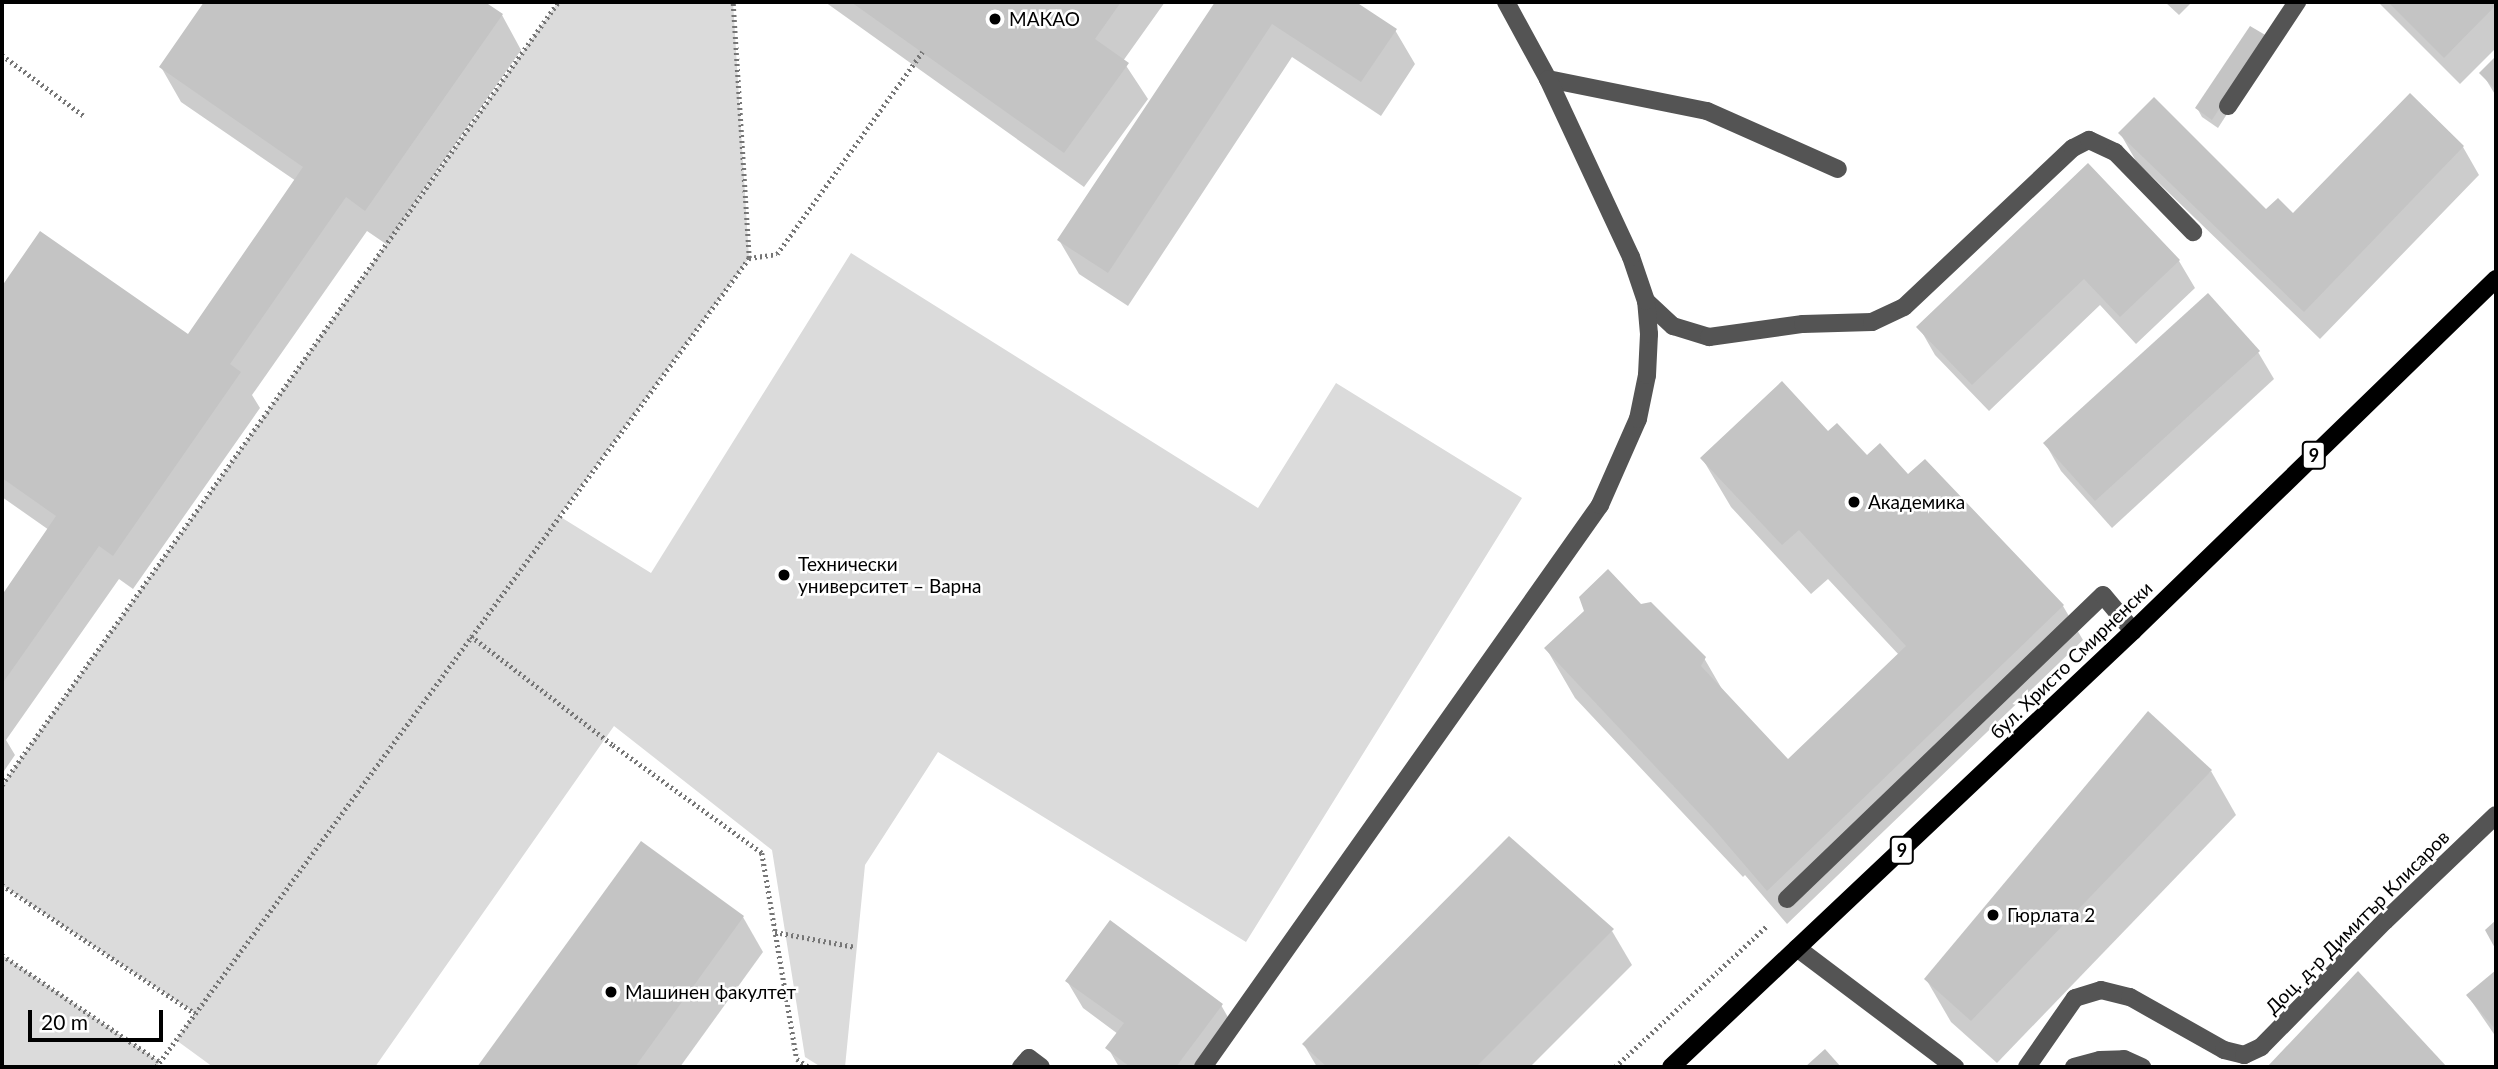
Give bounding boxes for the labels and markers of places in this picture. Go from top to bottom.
place label: МАКАО [1009,8,1080,30]
marker: МАКАО [987,11,1003,27]
place label: Академика [1868,491,1965,513]
marker: Академика [1846,494,1862,510]
place label: Технически университет – Варна [798,553,981,597]
marker: Технически университет – Варна [776,567,792,583]
place label: Гюрлата 2 [2007,904,2095,926]
marker: Гюрлата 2 [1985,907,2001,923]
place label: Машинен факултет [625,981,796,1003]
marker: Машинен факултет [603,984,619,1000]

